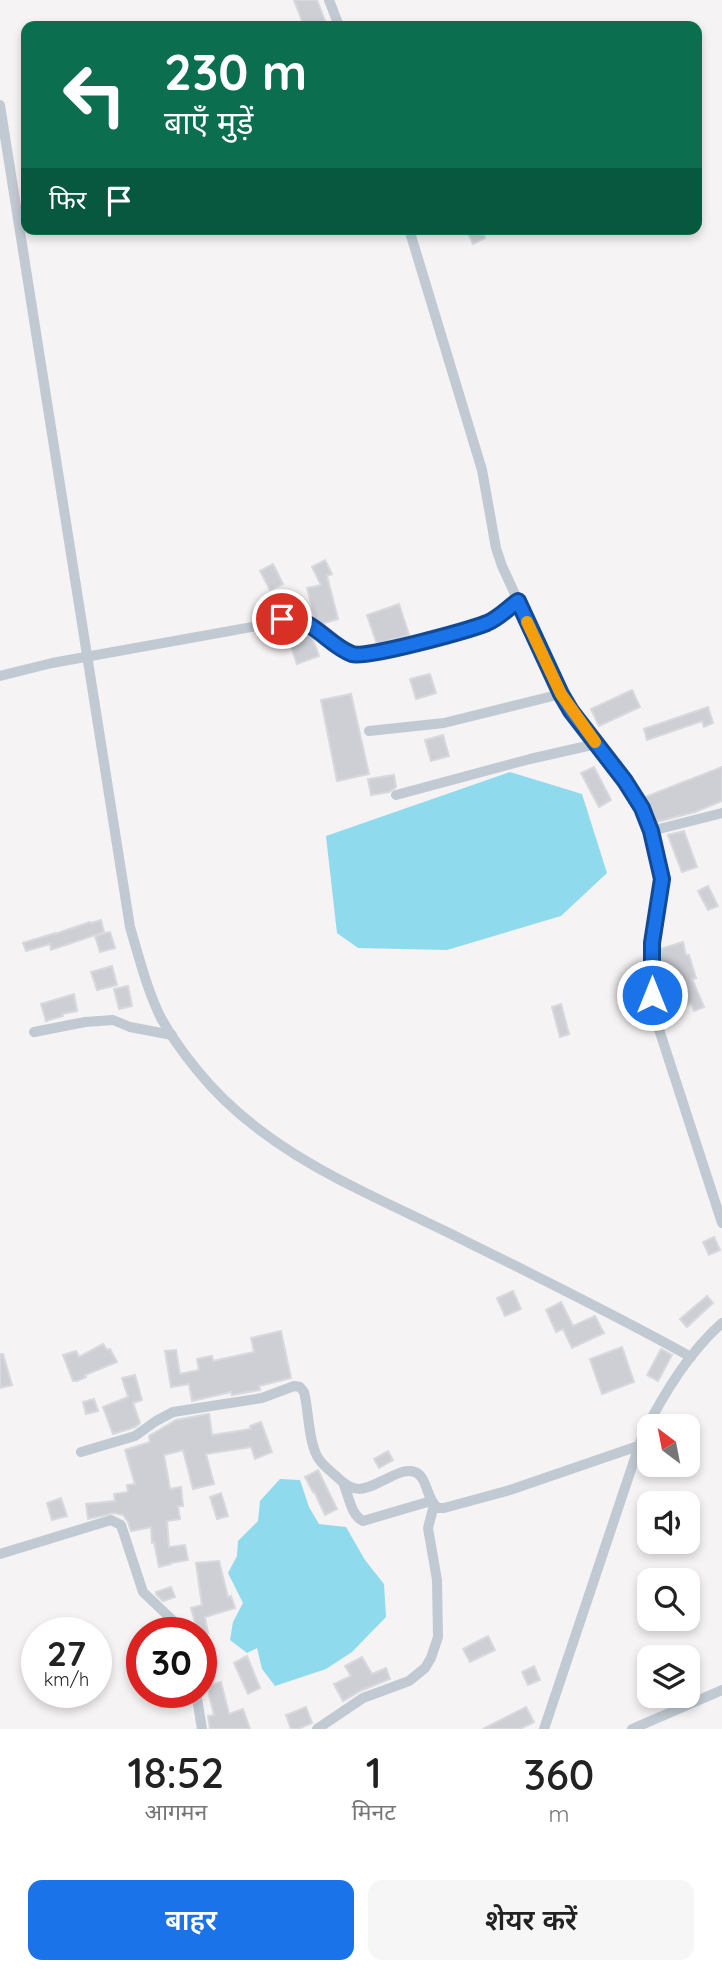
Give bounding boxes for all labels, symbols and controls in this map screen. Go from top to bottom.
text: 230 m [164,41,307,102]
icon: left [49,49,140,140]
text: बाएँ मुड़ें [164,102,253,142]
icon: arrive [100,182,138,220]
text: फिर [49,183,86,216]
pin [252,589,312,649]
icon: arrive [263,600,301,638]
position arrow [615,958,689,1032]
north arrow [637,1414,700,1477]
map controls [637,1414,700,1708]
button: sound [637,1491,700,1554]
button: search [637,1568,700,1631]
speed limit sign: 30 [126,1617,217,1708]
text: 27 [47,1631,86,1675]
button: layers [637,1645,700,1708]
text: km/h [44,1668,89,1691]
text: 18:52 [128,1746,224,1799]
text: 1 [366,1746,382,1799]
text: 360 [523,1748,594,1801]
text: आगमन [144,1797,207,1826]
text: मिनट [352,1797,396,1826]
text: m [548,1799,569,1828]
button: बाहर [28,1880,354,1960]
button: शेयर करें [368,1880,694,1960]

